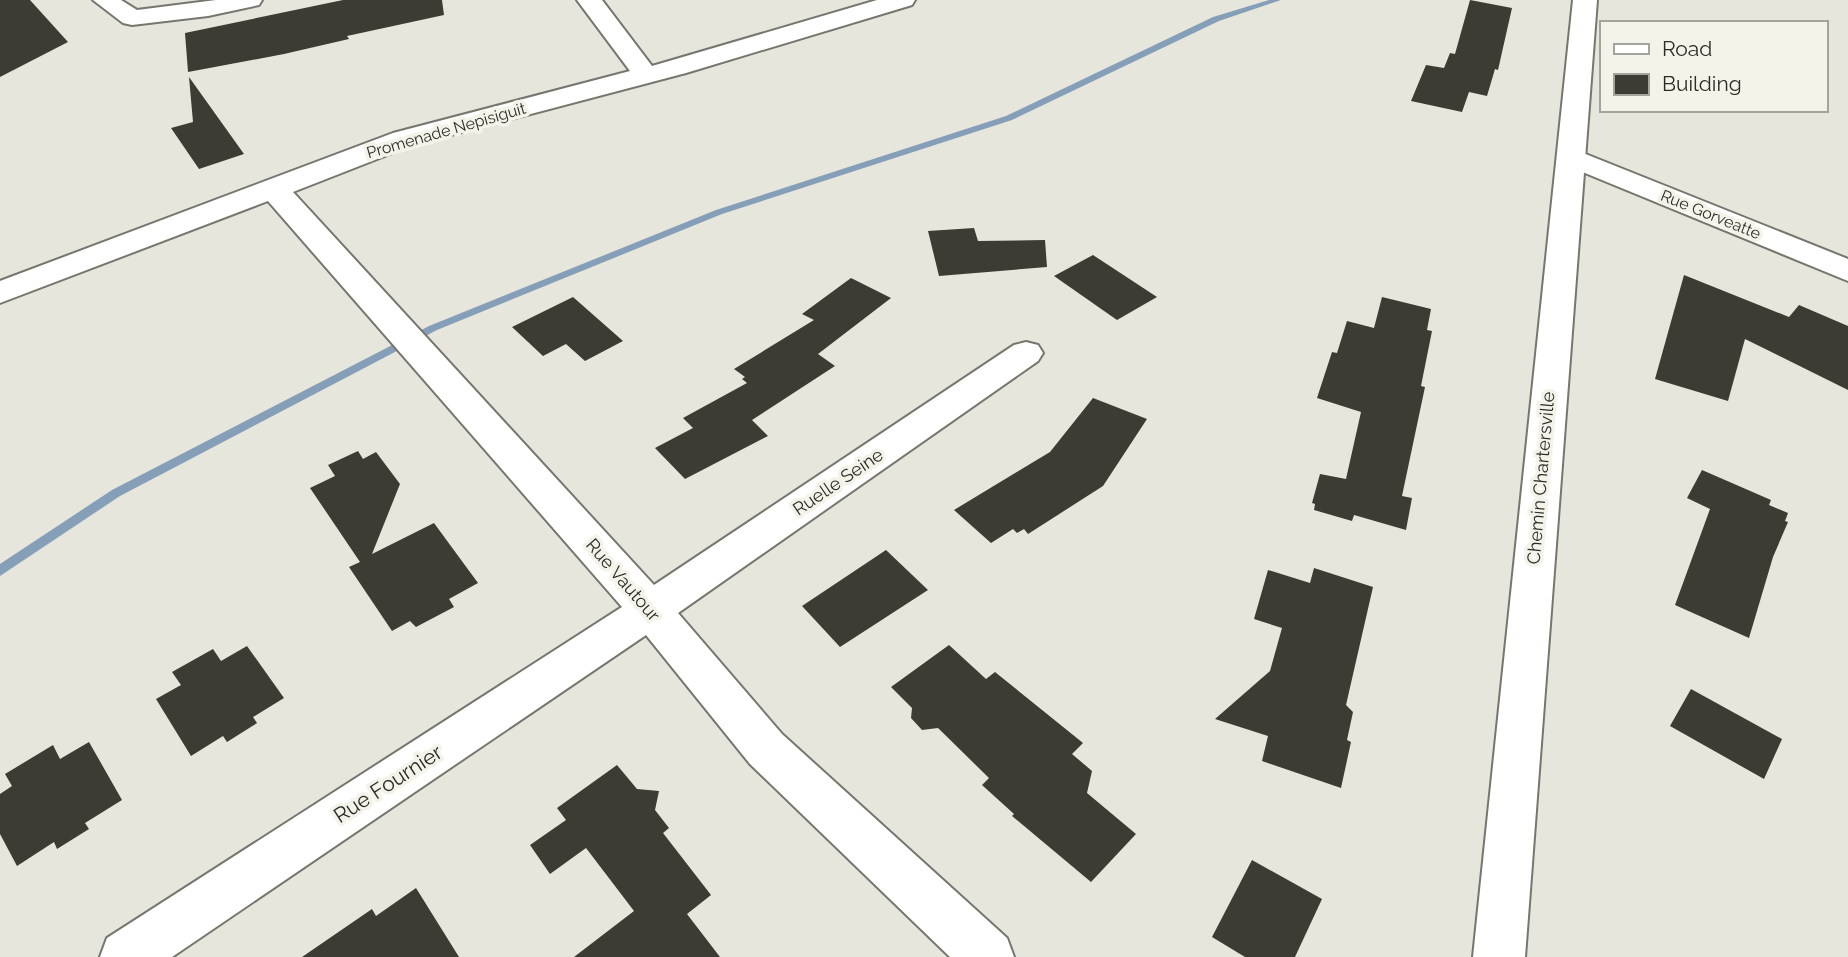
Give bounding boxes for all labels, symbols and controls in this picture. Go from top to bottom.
legend [1600,21,1827,112]
text: Road [1662,36,1712,61]
text: Building [1662,71,1742,96]
street label: Promenade Nepisiguit [364,98,529,162]
street label: Rue Gorveatte [1658,186,1764,243]
street label: Chemin Chartersville [1523,390,1559,565]
street label: Ruelle Seine [789,443,887,519]
street label: Rue Vautour [582,534,665,626]
street label: Rue Fournier [329,739,447,828]

